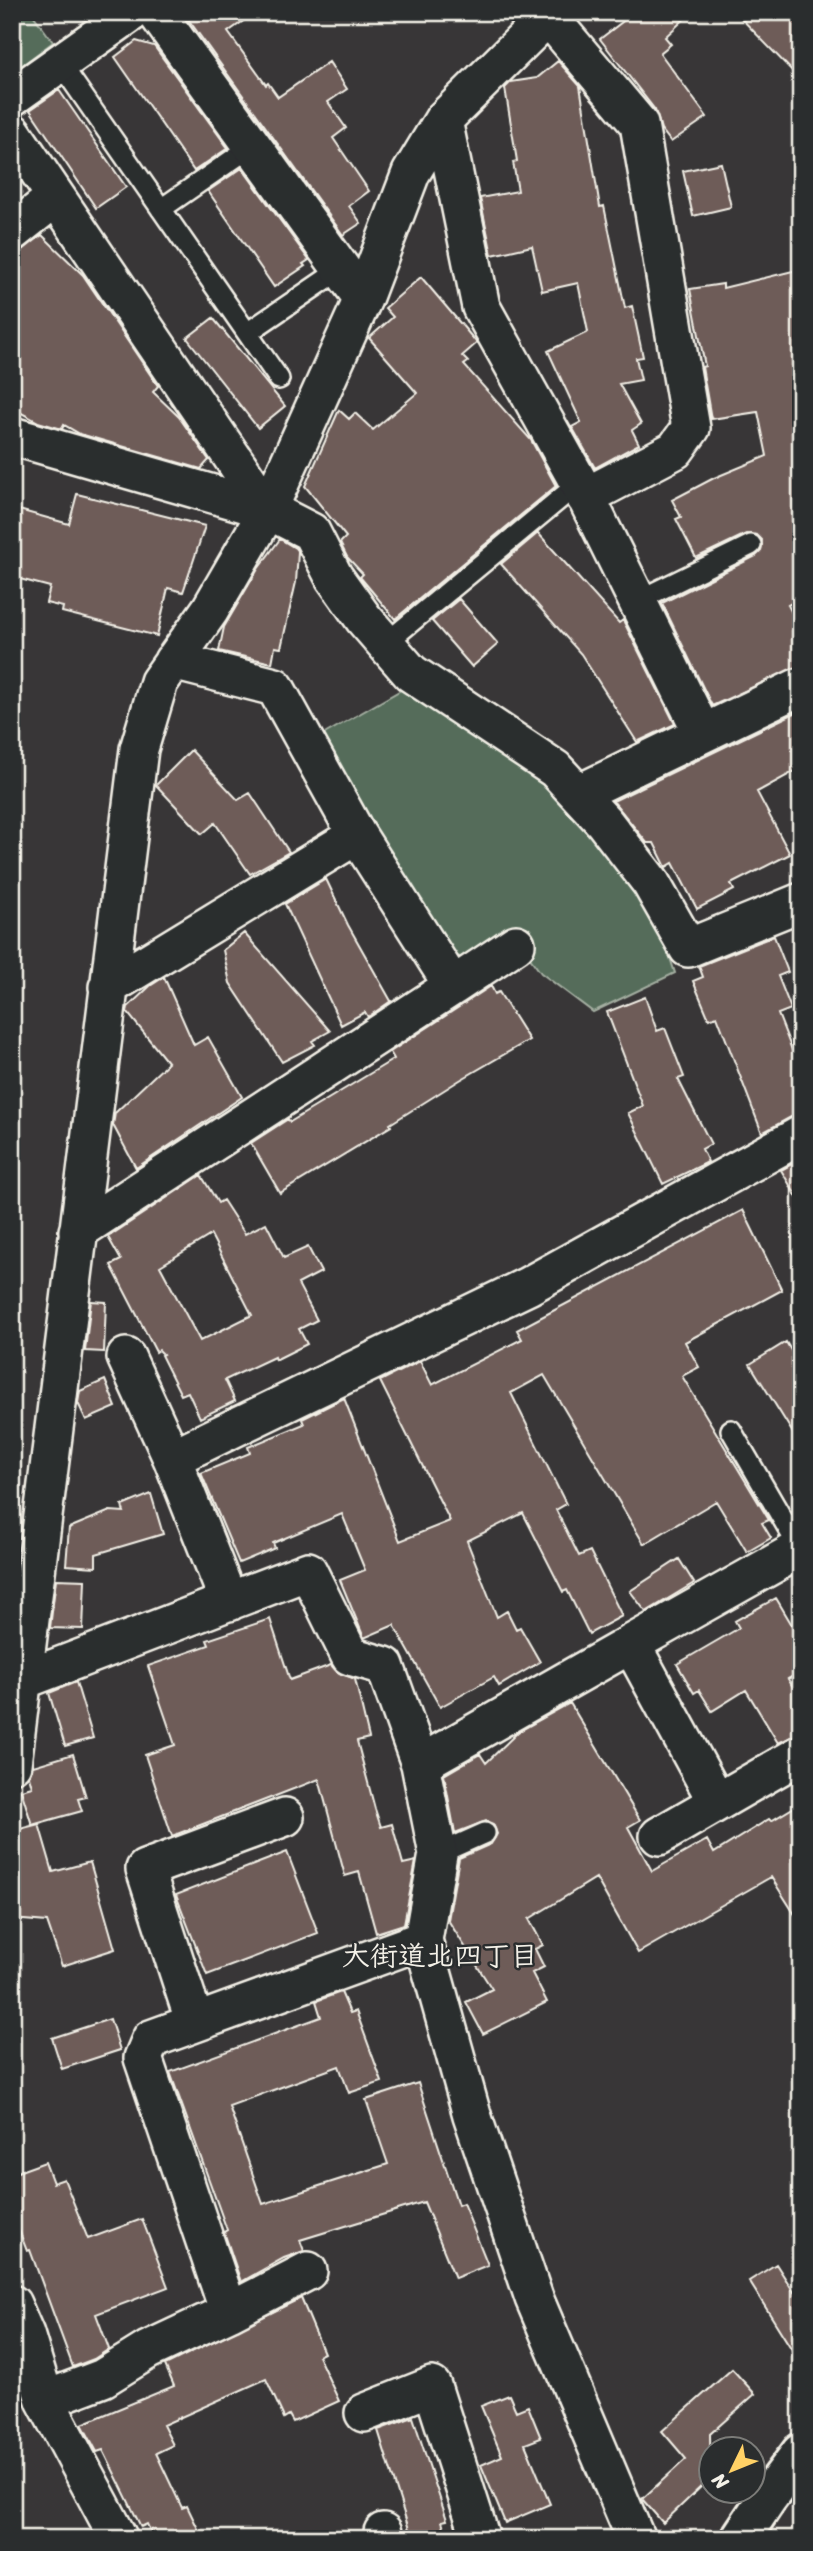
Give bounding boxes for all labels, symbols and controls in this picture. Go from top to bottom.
district label: 大街道北四丁目 [342,1931,538,1980]
north arrow [698,2436,768,2506]
text: N [703,2465,737,2498]

